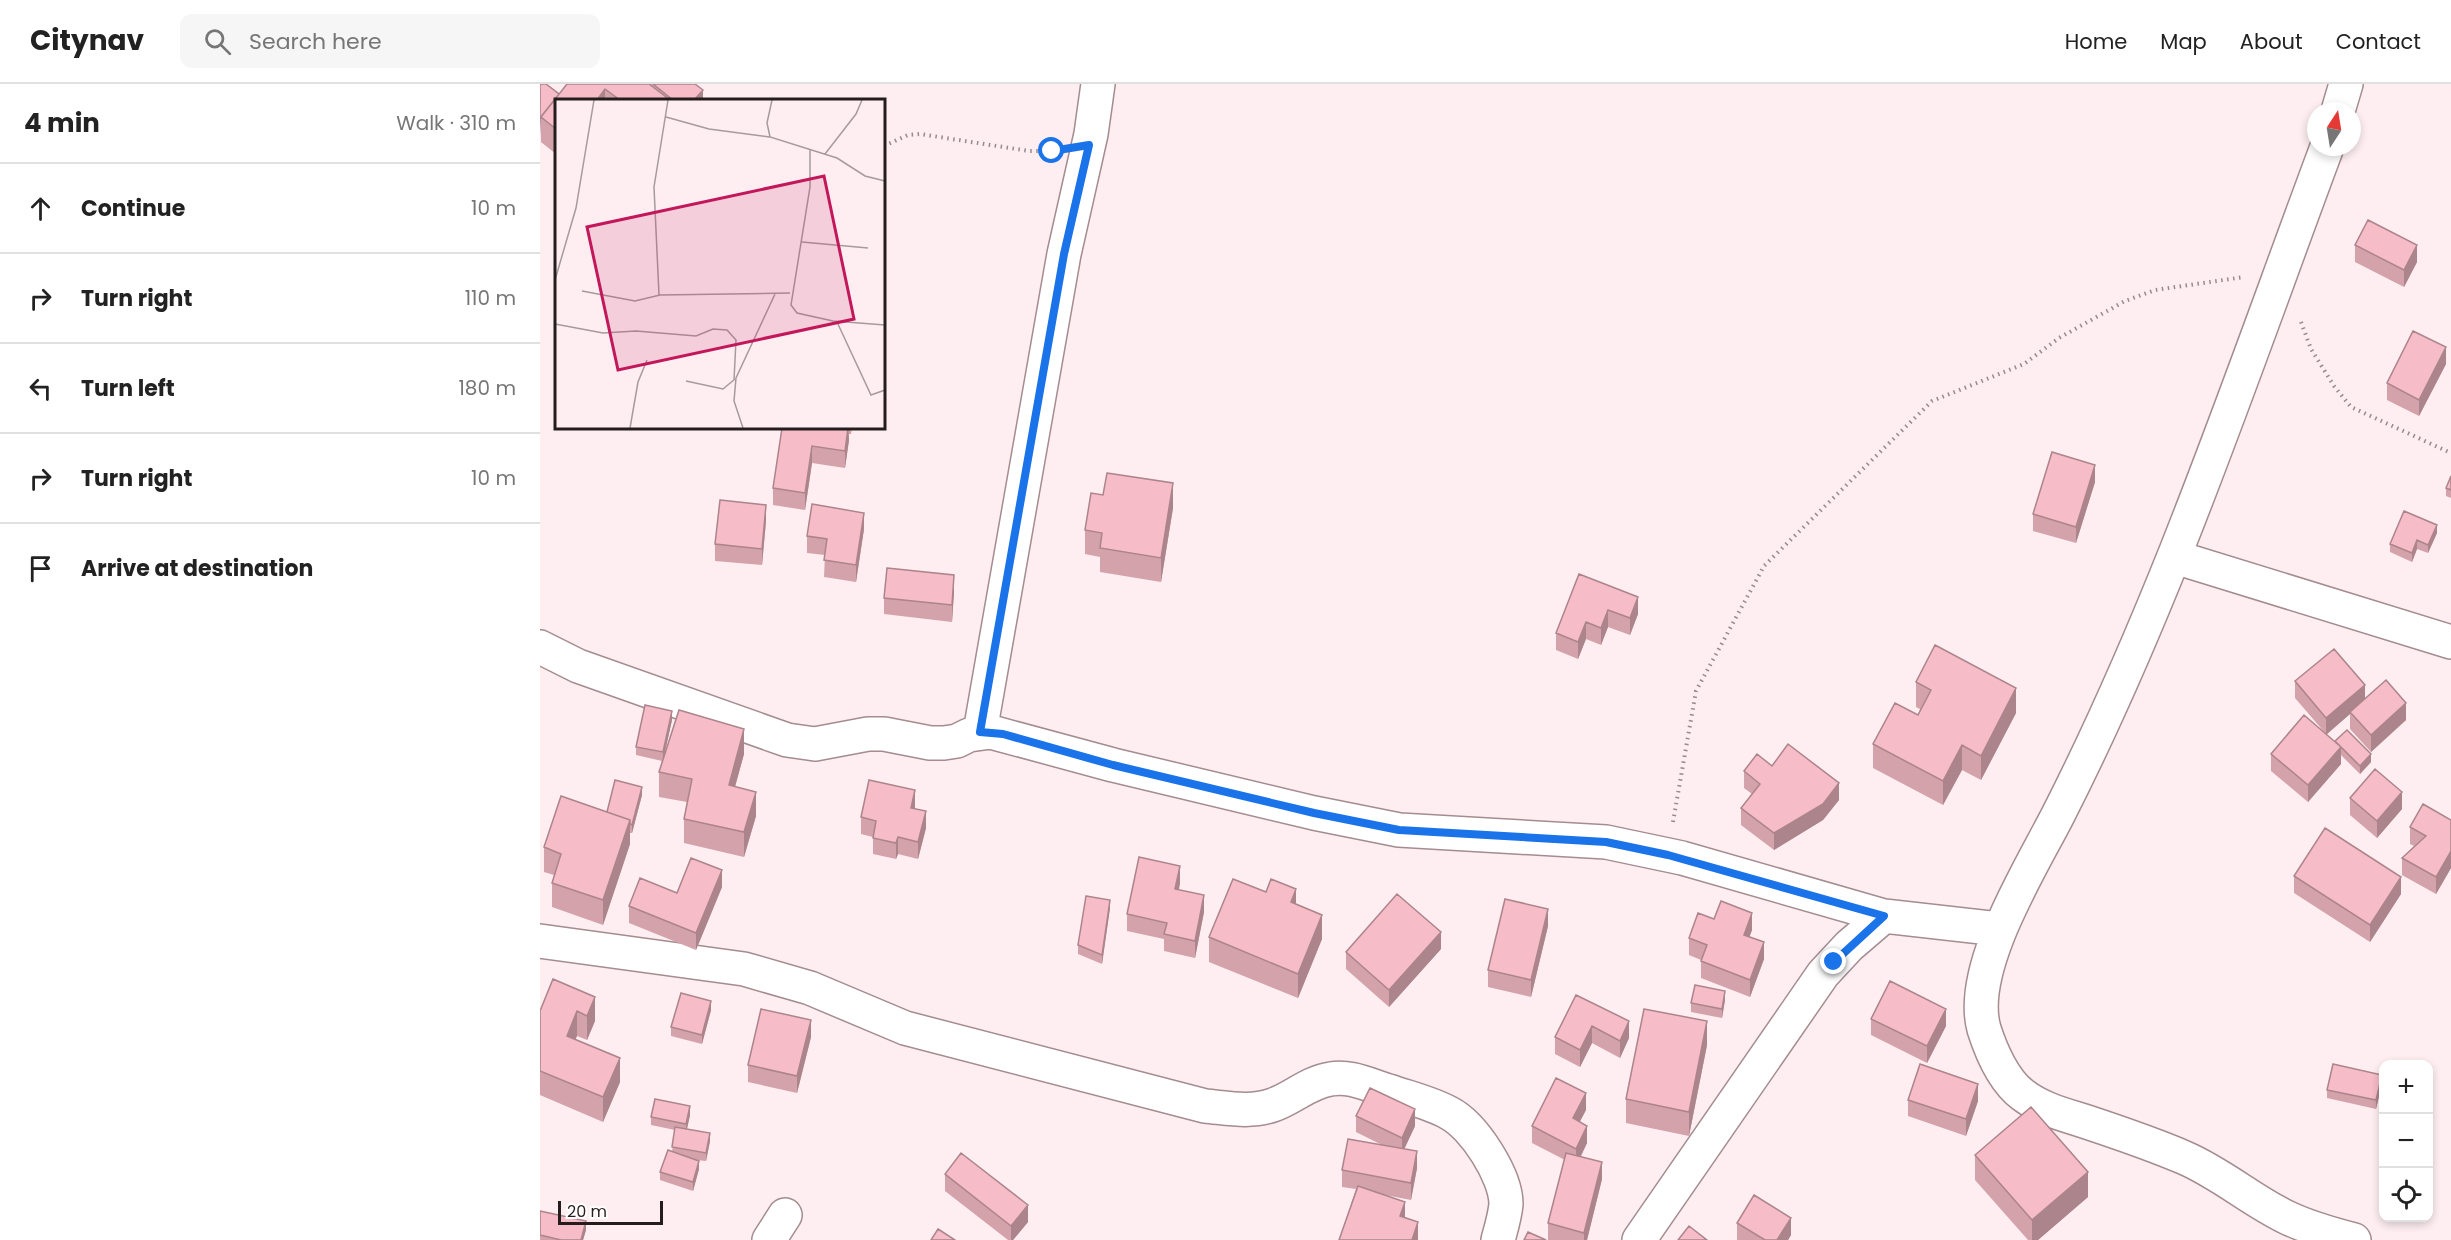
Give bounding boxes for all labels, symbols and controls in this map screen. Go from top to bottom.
search box [180,14,600,68]
text: Citynav [30,21,144,60]
icon: search [201,25,234,58]
text: Search here [249,26,382,57]
text: Home [2065,27,2127,56]
text: Map [2160,27,2207,56]
text: About [2240,27,2303,56]
text: Contact [2336,27,2421,56]
inset map [555,99,885,429]
north arrow [2307,102,2361,156]
text: 4 min [24,105,100,141]
text: Walk · 310 m [396,109,516,137]
route start [1038,137,1064,163]
icon: ahead [24,192,57,225]
text: Continue [81,193,185,224]
text: 10 m [471,194,516,222]
icon: right [24,282,57,315]
text: Turn right [81,283,192,314]
text: 110 m [465,284,516,312]
icon: left [24,372,57,405]
text: Turn left [81,373,175,404]
text: 180 m [458,374,516,402]
icon: right [24,462,57,495]
text: Turn right [81,463,192,494]
text: 10 m [471,464,516,492]
icon: arrive [24,552,57,585]
text: Arrive at destination [81,553,313,584]
route end [1820,948,1846,974]
map controls [2379,1060,2433,1222]
button: + [2379,1060,2433,1114]
button: − [2379,1114,2433,1168]
button: locate [2379,1168,2433,1222]
scale bar [558,1198,663,1226]
text: 20 m [567,1200,607,1223]

